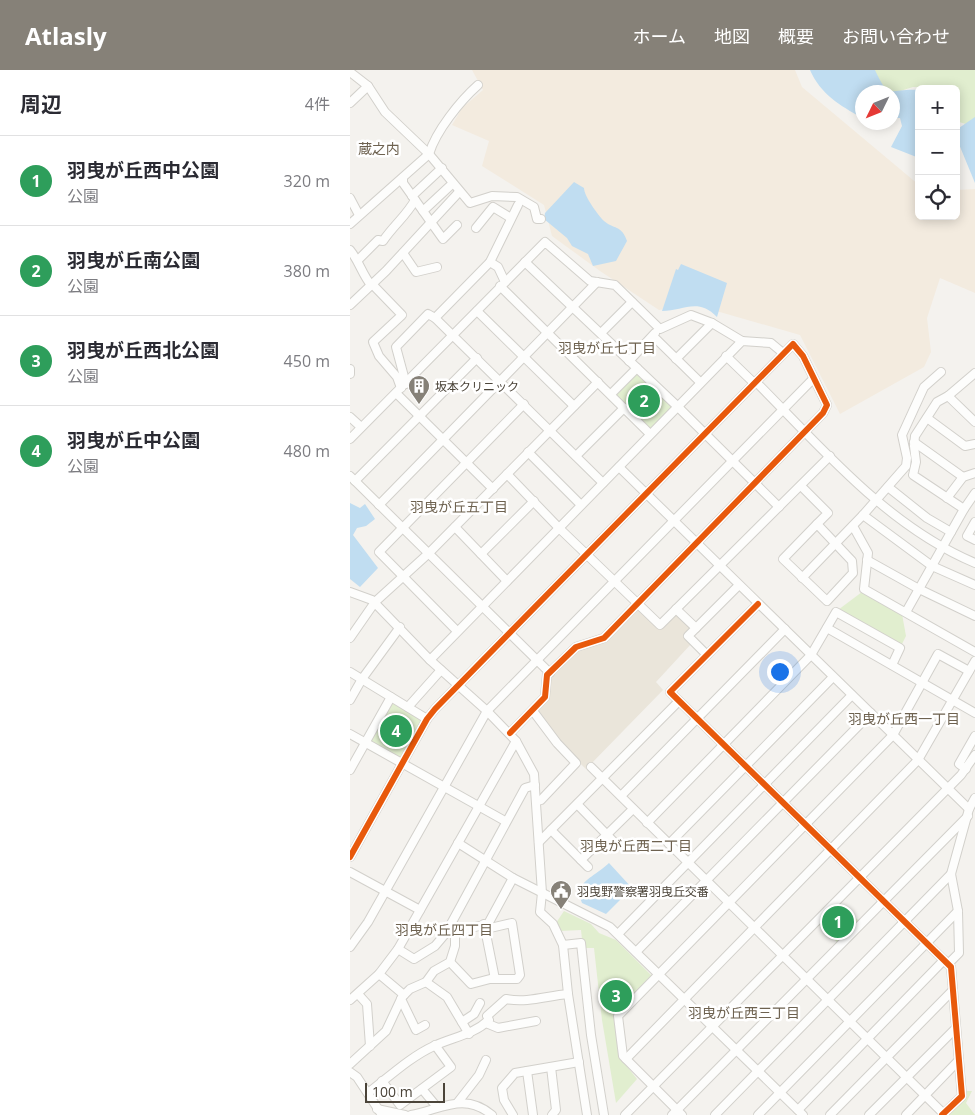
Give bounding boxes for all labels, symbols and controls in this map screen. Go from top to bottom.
text: Atlasly [25,19,107,52]
text: ホーム [633,24,686,48]
text: 地図 [714,24,750,48]
text: 概要 [778,24,814,48]
text: お問い合わせ [842,24,950,48]
north arrow [855,85,900,130]
map controls [915,85,960,220]
button: + [915,85,960,130]
text: 周辺 [20,90,62,118]
text: 4件 [305,93,330,115]
button: − [915,130,960,175]
district label: 蔵之内 [358,139,400,158]
text: 羽曳が丘西中公園 [67,157,219,183]
text: 1 [31,170,41,192]
text: 320 m [284,170,330,192]
button: locate [915,175,960,220]
text: 公園 [67,185,99,207]
text: 羽曳が丘南公園 [67,247,200,273]
text: 2 [31,260,41,282]
text: 380 m [284,260,330,282]
text: 公園 [67,275,99,297]
text: 羽曳が丘西北公園 [67,337,219,363]
district label: 羽曳が丘七丁目 [558,338,656,357]
text: 3 [31,350,41,372]
text: 450 m [284,350,330,372]
text: 公園 [67,365,99,387]
building icon: 坂本クリニック [407,374,431,405]
place label: 坂本クリニック [435,378,519,395]
pin: 2 [628,382,660,420]
text: 羽曳が丘中公園 [67,427,200,453]
text: 4 [31,440,41,462]
text: 480 m [284,440,330,462]
text: 公園 [67,455,99,477]
district label: 羽曳が丘五丁目 [410,497,508,516]
your location [767,659,793,685]
district label: 羽曳が丘西一丁目 [848,709,960,728]
pin: 4 [380,712,412,750]
district label: 羽曳が丘西二丁目 [580,836,692,855]
public building icon: 羽曳野警察署羽曳丘交番 [549,879,573,910]
place label: 羽曳野警察署羽曳丘交番 [577,883,709,900]
pin: 1 [822,903,854,941]
district label: 羽曳が丘四丁目 [395,920,493,939]
pin: 3 [600,977,632,1015]
district label: 羽曳が丘西三丁目 [688,1003,800,1022]
scale bar [365,1080,445,1103]
text: 100 m [372,1082,413,1101]

